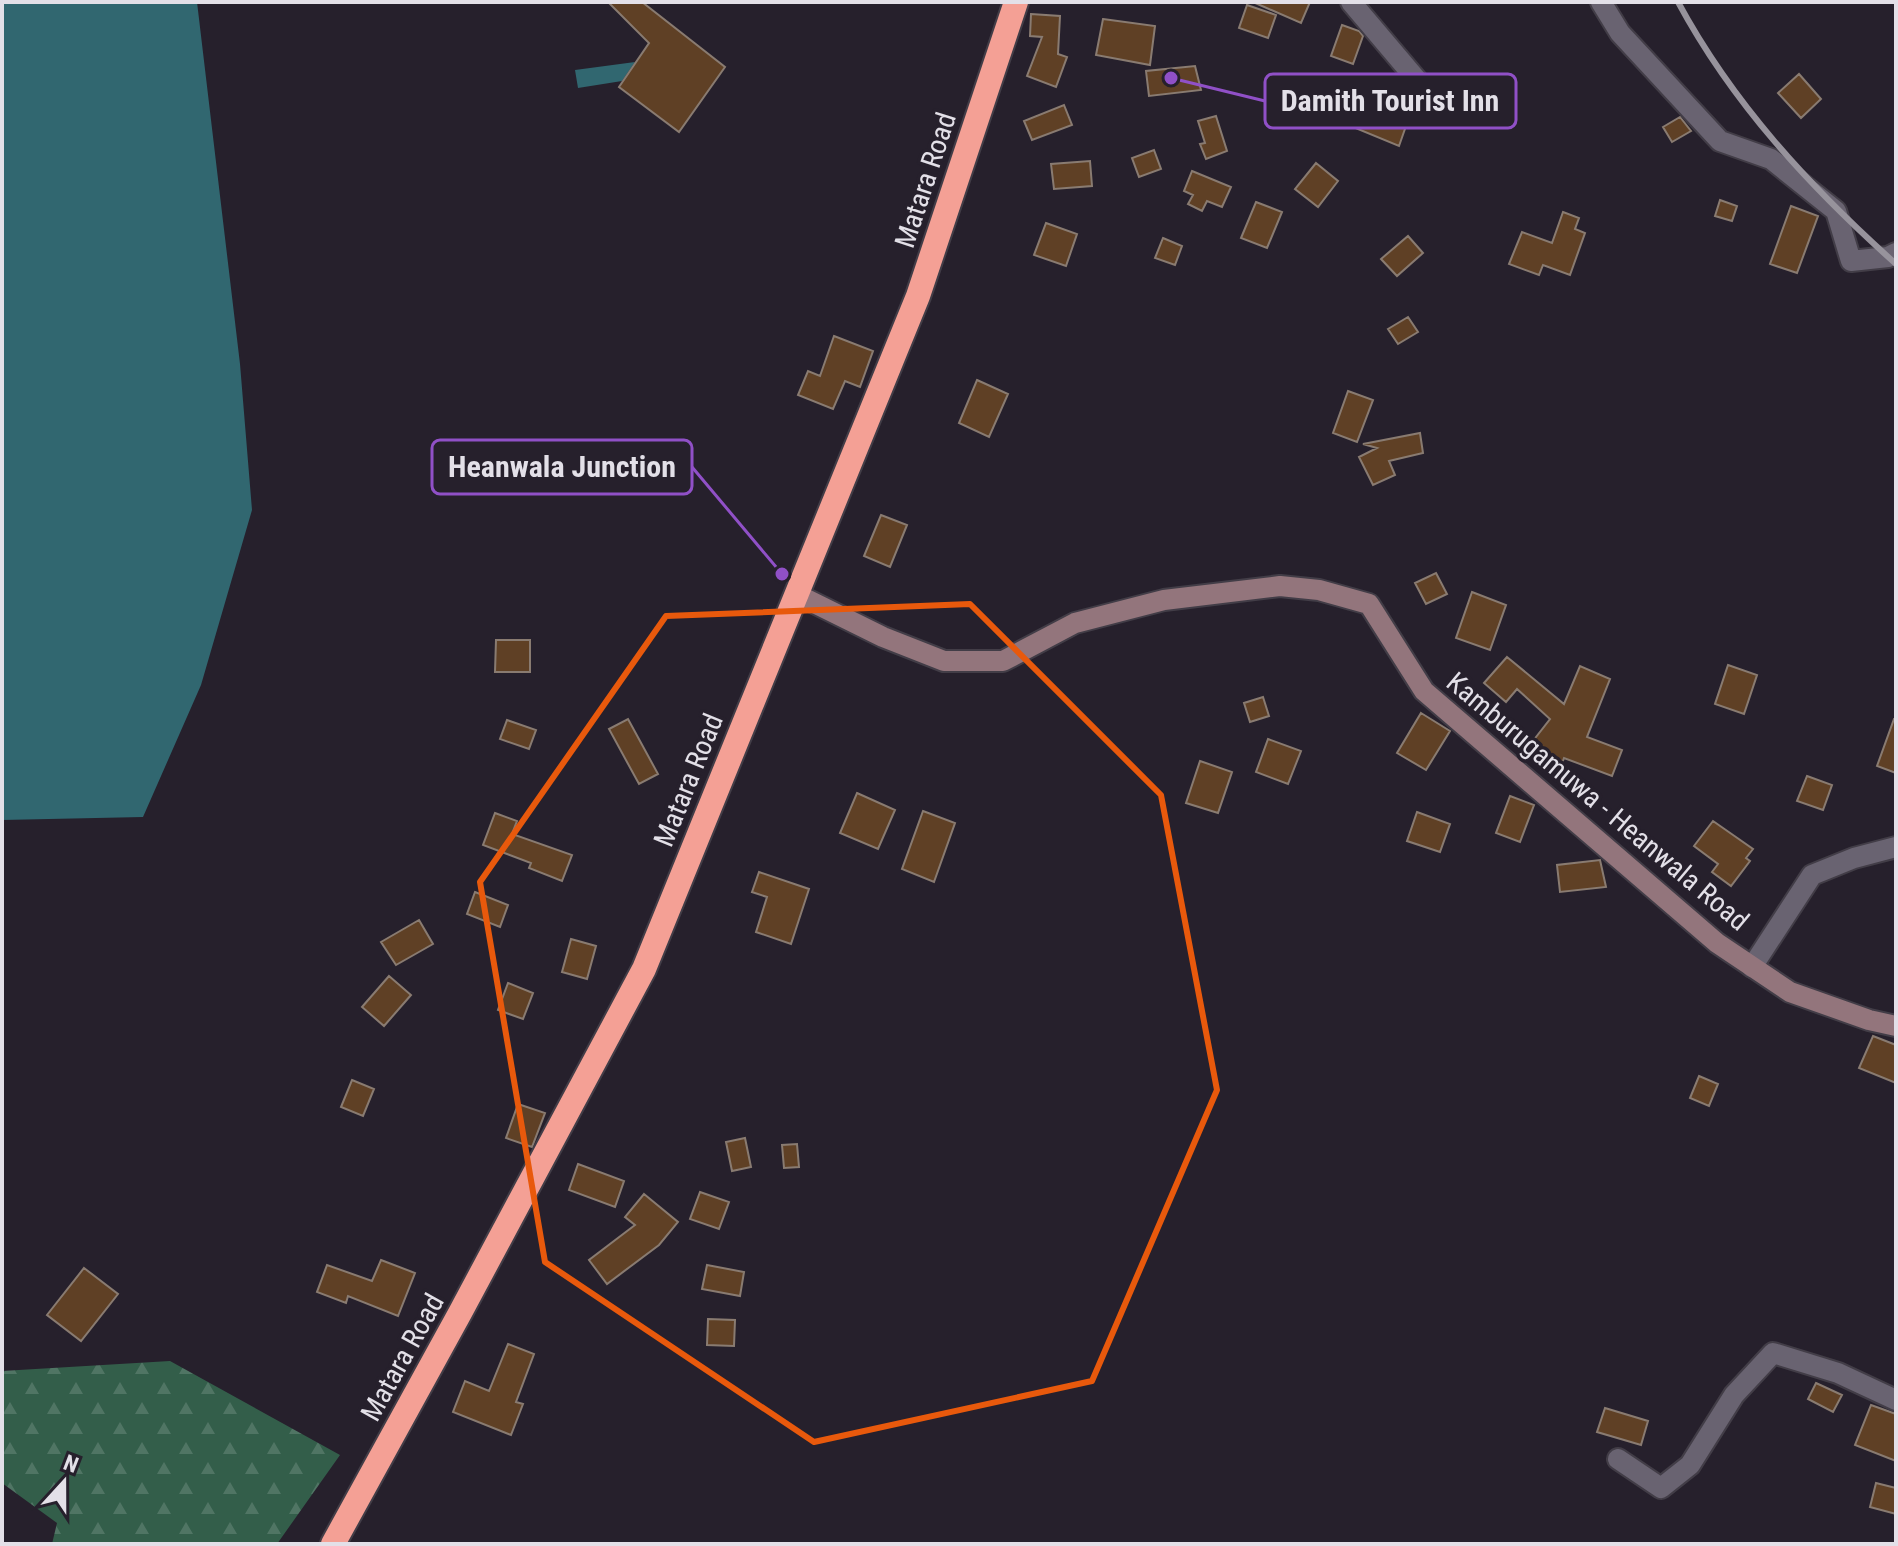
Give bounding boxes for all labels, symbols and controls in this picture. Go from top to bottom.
callout: Damith Tourist Inn [1265,74,1516,128]
text: Damith Tourist Inn [1281,83,1499,118]
street label: Matara Road [888,108,963,252]
callout: Heanwala Junction [432,440,692,494]
text: Heanwala Junction [448,449,676,484]
street label: Kamburugamuwa - Heanwala Road [1440,665,1755,937]
street label: Matara Road [647,709,730,851]
street label: Matara Road [354,1288,451,1427]
north arrow [24,1442,104,1522]
text: N [60,1450,82,1478]

